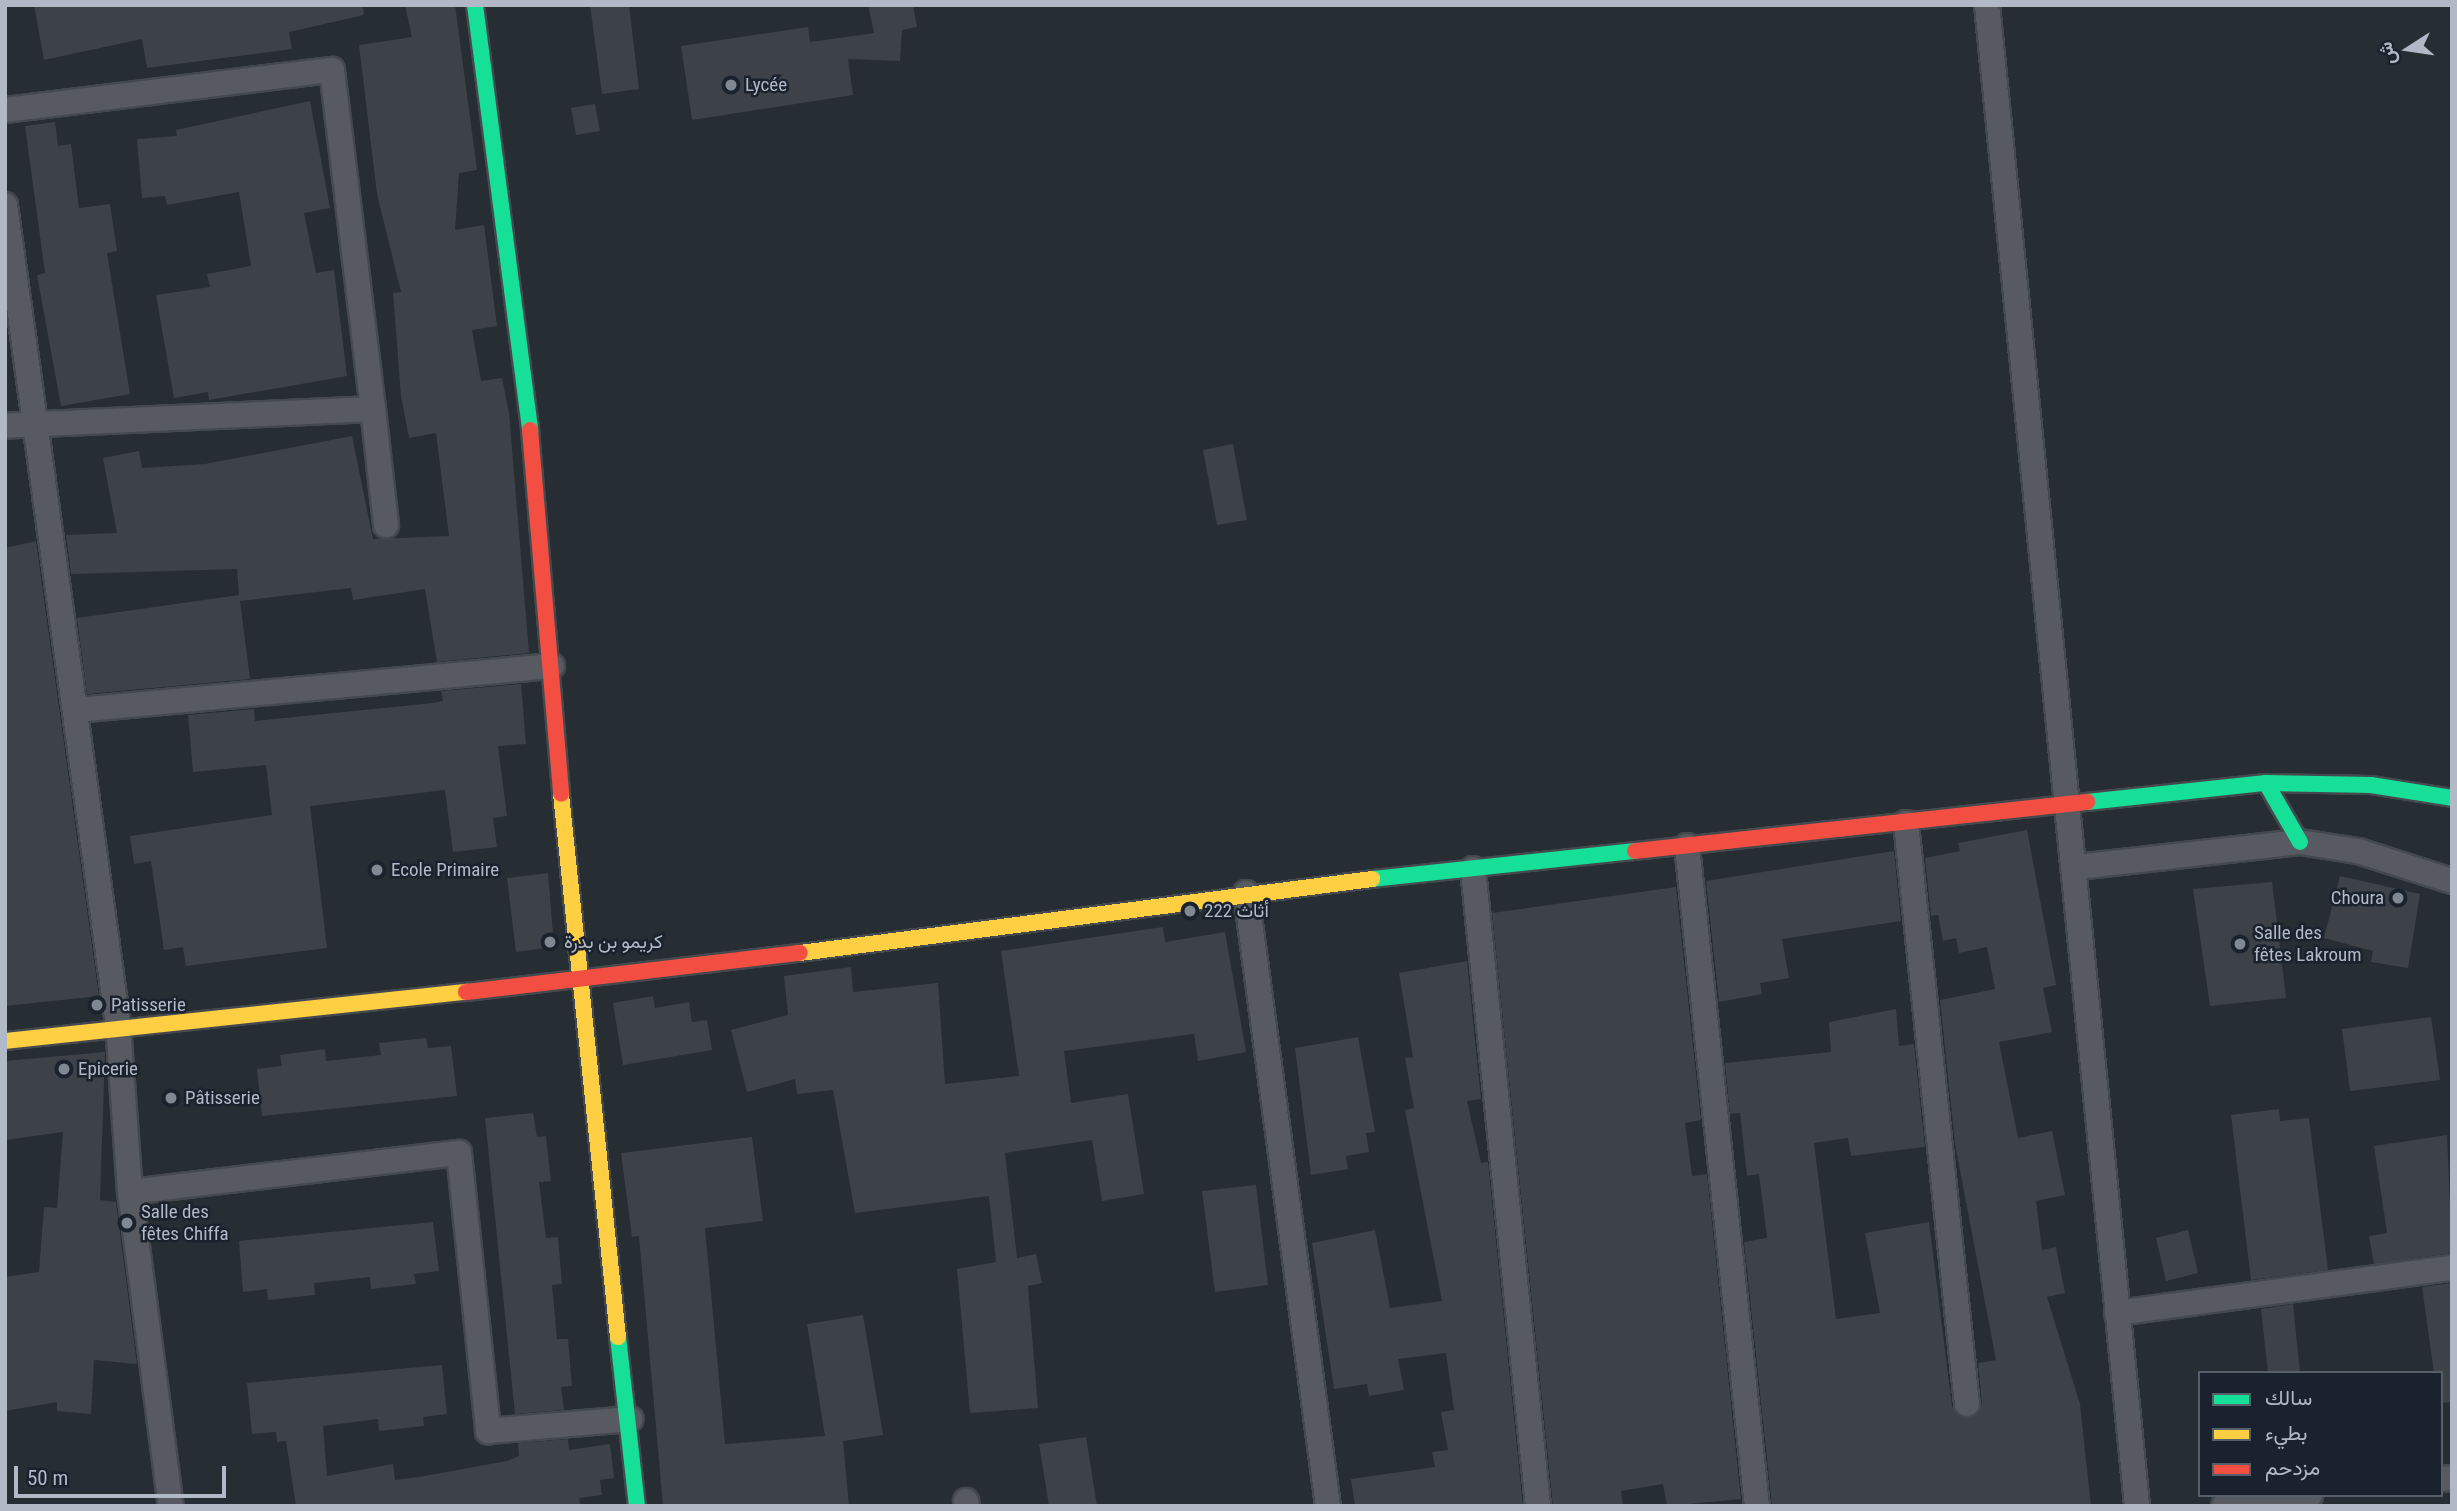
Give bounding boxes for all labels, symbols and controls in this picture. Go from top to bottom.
north arrow [2373,14,2443,84]
text: ش [2373,40,2401,67]
place label: Lycée [745,74,787,96]
marker: Lycée [723,77,739,93]
place label: Ecole Primaire [391,859,499,881]
marker: Ecole Primaire [369,862,385,878]
place label: Choura [2331,887,2384,909]
marker: Choura [2390,890,2406,906]
place label: أثاث 222 [1204,900,1269,922]
marker: أثاث 222 [1182,903,1198,919]
place label: Salle des fêtes Lakroum [2254,922,2362,966]
place label: كريمو بن بدرة [564,931,663,953]
marker: كريمو بن بدرة [542,934,558,950]
marker: Salle des fêtes Lakroum [2232,936,2248,952]
place label: Patisserie [111,994,186,1016]
marker: Patisserie [89,997,105,1013]
place label: Epicerie [78,1058,138,1080]
marker: Epicerie [56,1061,72,1077]
place label: Pâtisserie [185,1087,260,1109]
marker: Pâtisserie [163,1090,179,1106]
place label: Salle des fêtes Chiffa [141,1201,229,1245]
marker: Salle des fêtes Chiffa [119,1215,135,1231]
legend [2198,1371,2443,1497]
text: سالك [2265,1386,2312,1410]
text: بطيء [2265,1421,2308,1445]
scale bar [18,1452,229,1496]
text: مزدحم [2265,1456,2320,1480]
text: 50 m [27,1466,68,1490]

